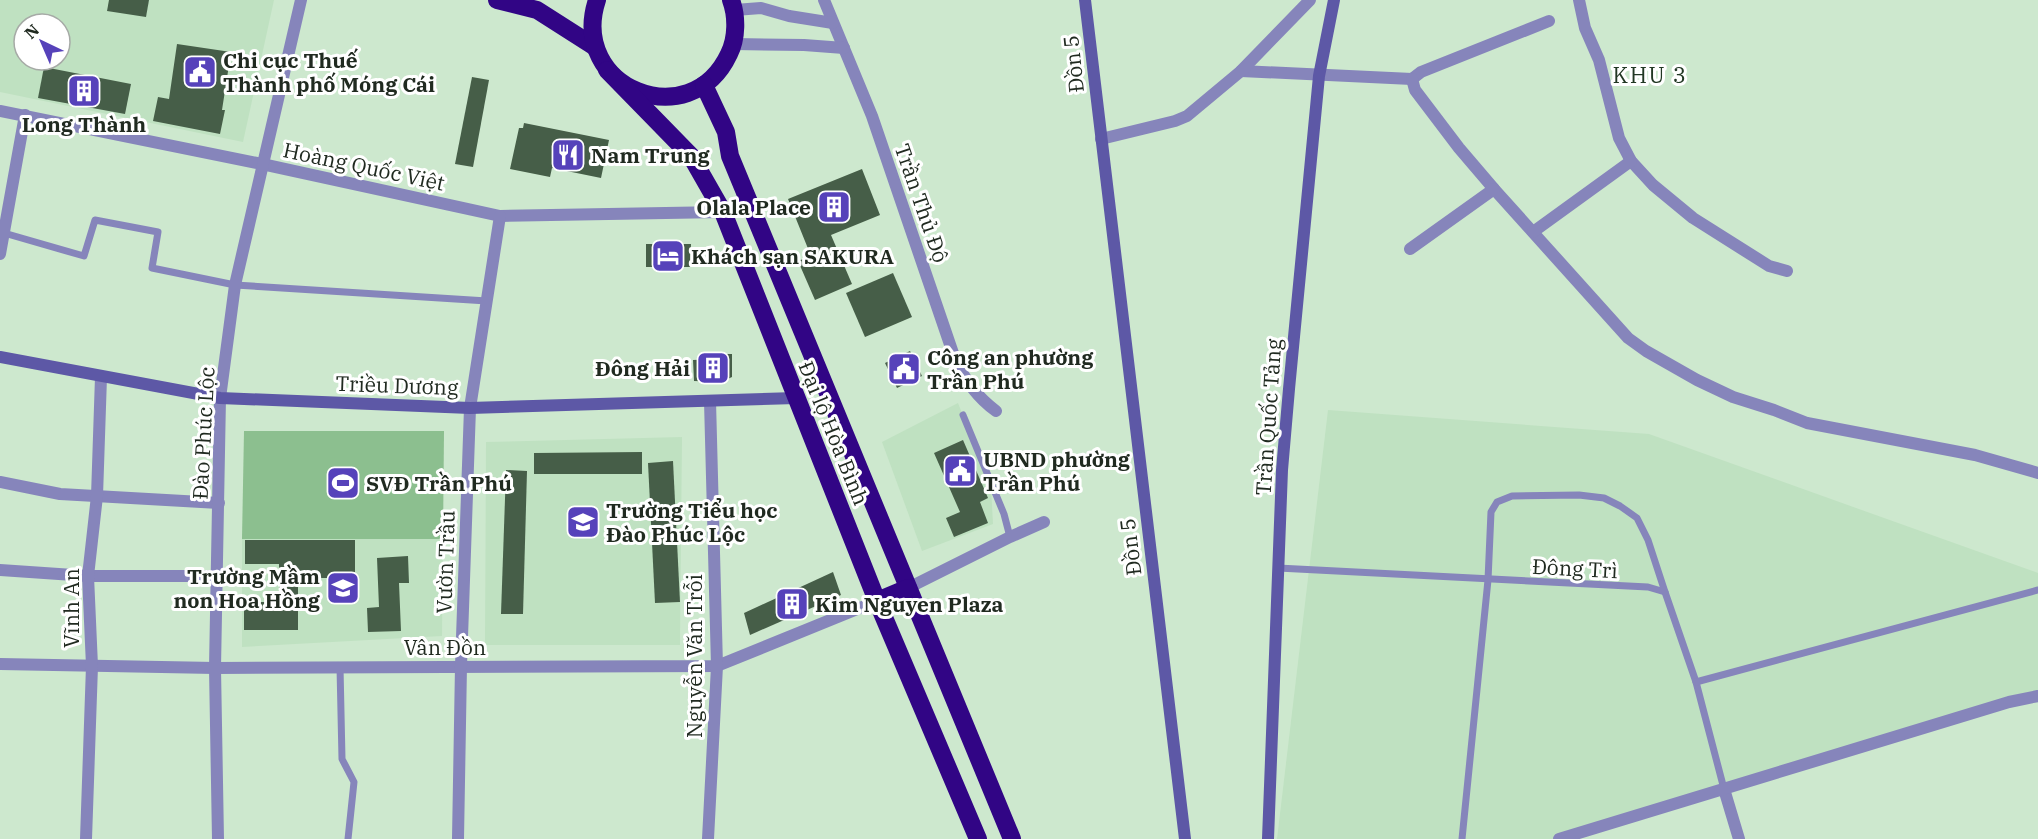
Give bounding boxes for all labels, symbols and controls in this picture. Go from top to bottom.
north arrow [12,12,72,72]
text: N [20,20,43,43]
street label: Đồn 5 [1056,34,1090,94]
place label: Chi cục Thuế Thành phố Móng Cái [223,46,435,98]
public building icon: Chi cục Thuế Thành phố Móng Cái [182,54,218,90]
district label: KHU 3 [1613,60,1687,89]
building icon: Long Thành [66,73,102,109]
place label: Long Thành [22,110,147,138]
street label: Hoàng Quốc Việt [281,135,447,197]
restaurant icon: Nam Trung [550,137,586,173]
street label: Trần Thủ Độ [889,140,955,266]
place label: Nam Trung [591,141,710,169]
building icon: Olala Place [816,189,852,225]
place label: Olala Place [696,193,811,221]
hotel icon: Khách sạn SAKURA [650,238,686,274]
place label: Khách sạn SAKURA [691,242,894,270]
street label: Trần Quốc Tảng [1249,337,1287,496]
place label: Công an phường Trần Phú [927,343,1094,395]
building icon: Đông Hải [695,350,731,386]
public building icon: Công an phường Trần Phú [886,351,922,387]
place label: Đông Hải [595,354,690,382]
street label: Đại lộ Hòa Bình [792,357,876,509]
street label: Đào Phúc Lộc [186,366,220,500]
street label: Triều Dương [335,369,459,401]
place label: UBND phường Trần Phú [983,445,1131,497]
public building icon: UBND phường Trần Phú [942,453,978,489]
sports icon: SVĐ Trần Phú [325,465,361,501]
place label: SVĐ Trần Phú [366,469,512,497]
place label: Trường Tiểu học Đào Phúc Lộc [606,496,778,548]
school or university icon: Trường Tiểu học Đào Phúc Lộc [565,504,601,540]
street label: Vườn Trầu [429,510,461,614]
street label: Đồn 5 [1113,517,1147,577]
street label: Đông Trì [1531,552,1619,584]
place label: Trường Mầm non Hoa Hồng [173,562,321,614]
street label: Vĩnh An [57,568,85,648]
school or university icon: Trường Mầm non Hoa Hồng [325,570,361,606]
street label: Nguyễn Văn Trỗi [680,574,708,738]
building icon: Kim Nguyen Plaza [774,586,810,622]
place label: Kim Nguyen Plaza [815,590,1004,618]
street label: Vân Đồn [404,633,486,661]

